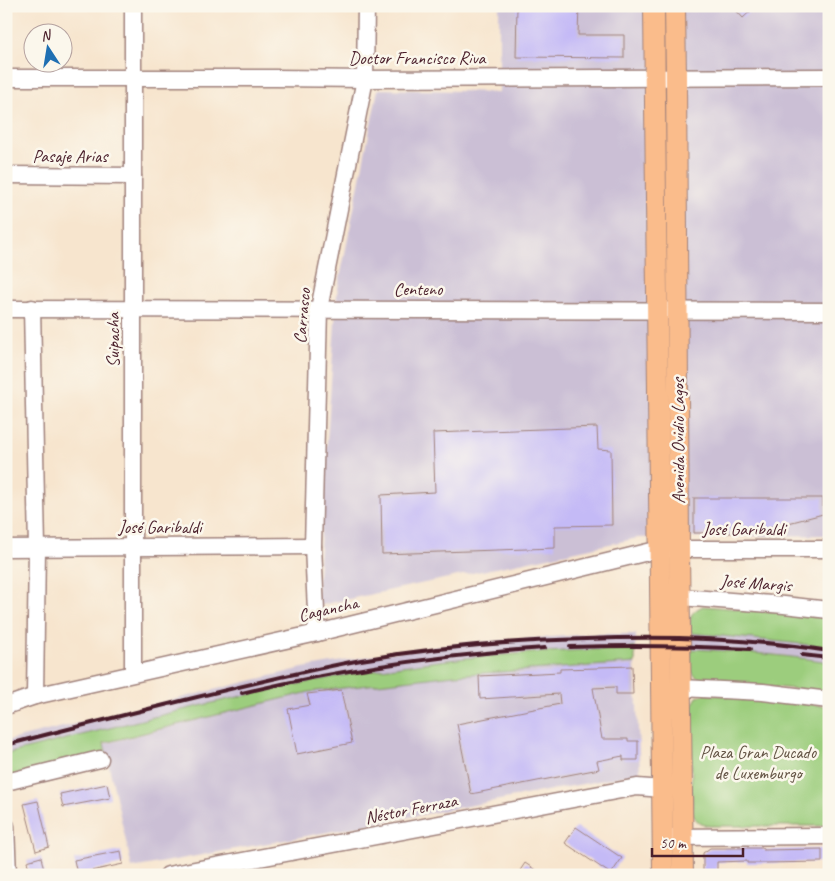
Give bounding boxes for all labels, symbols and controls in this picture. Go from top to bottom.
north arrow [22,22,72,72]
text: N [39,26,54,45]
street label: Doctor Francisco Riva [349,47,486,69]
street label: Pasaje Arias [33,145,109,167]
street label: Centeno [394,278,444,300]
street label: Carrasco [289,286,316,345]
street label: Suipacha [102,311,124,367]
street label: Avenida Ovidio Lagos [667,376,689,504]
street label: José Garibaldi [117,516,204,538]
street label: José Garibaldi [701,518,788,540]
street label: José Margis [719,569,794,597]
street label: Cagancha [296,591,362,627]
park label: Plaza Gran Ducado de Luxemburgo [700,741,818,784]
street label: Néstor Ferraza [363,789,460,829]
scale bar [652,826,744,858]
text: 50 m [660,834,687,853]

